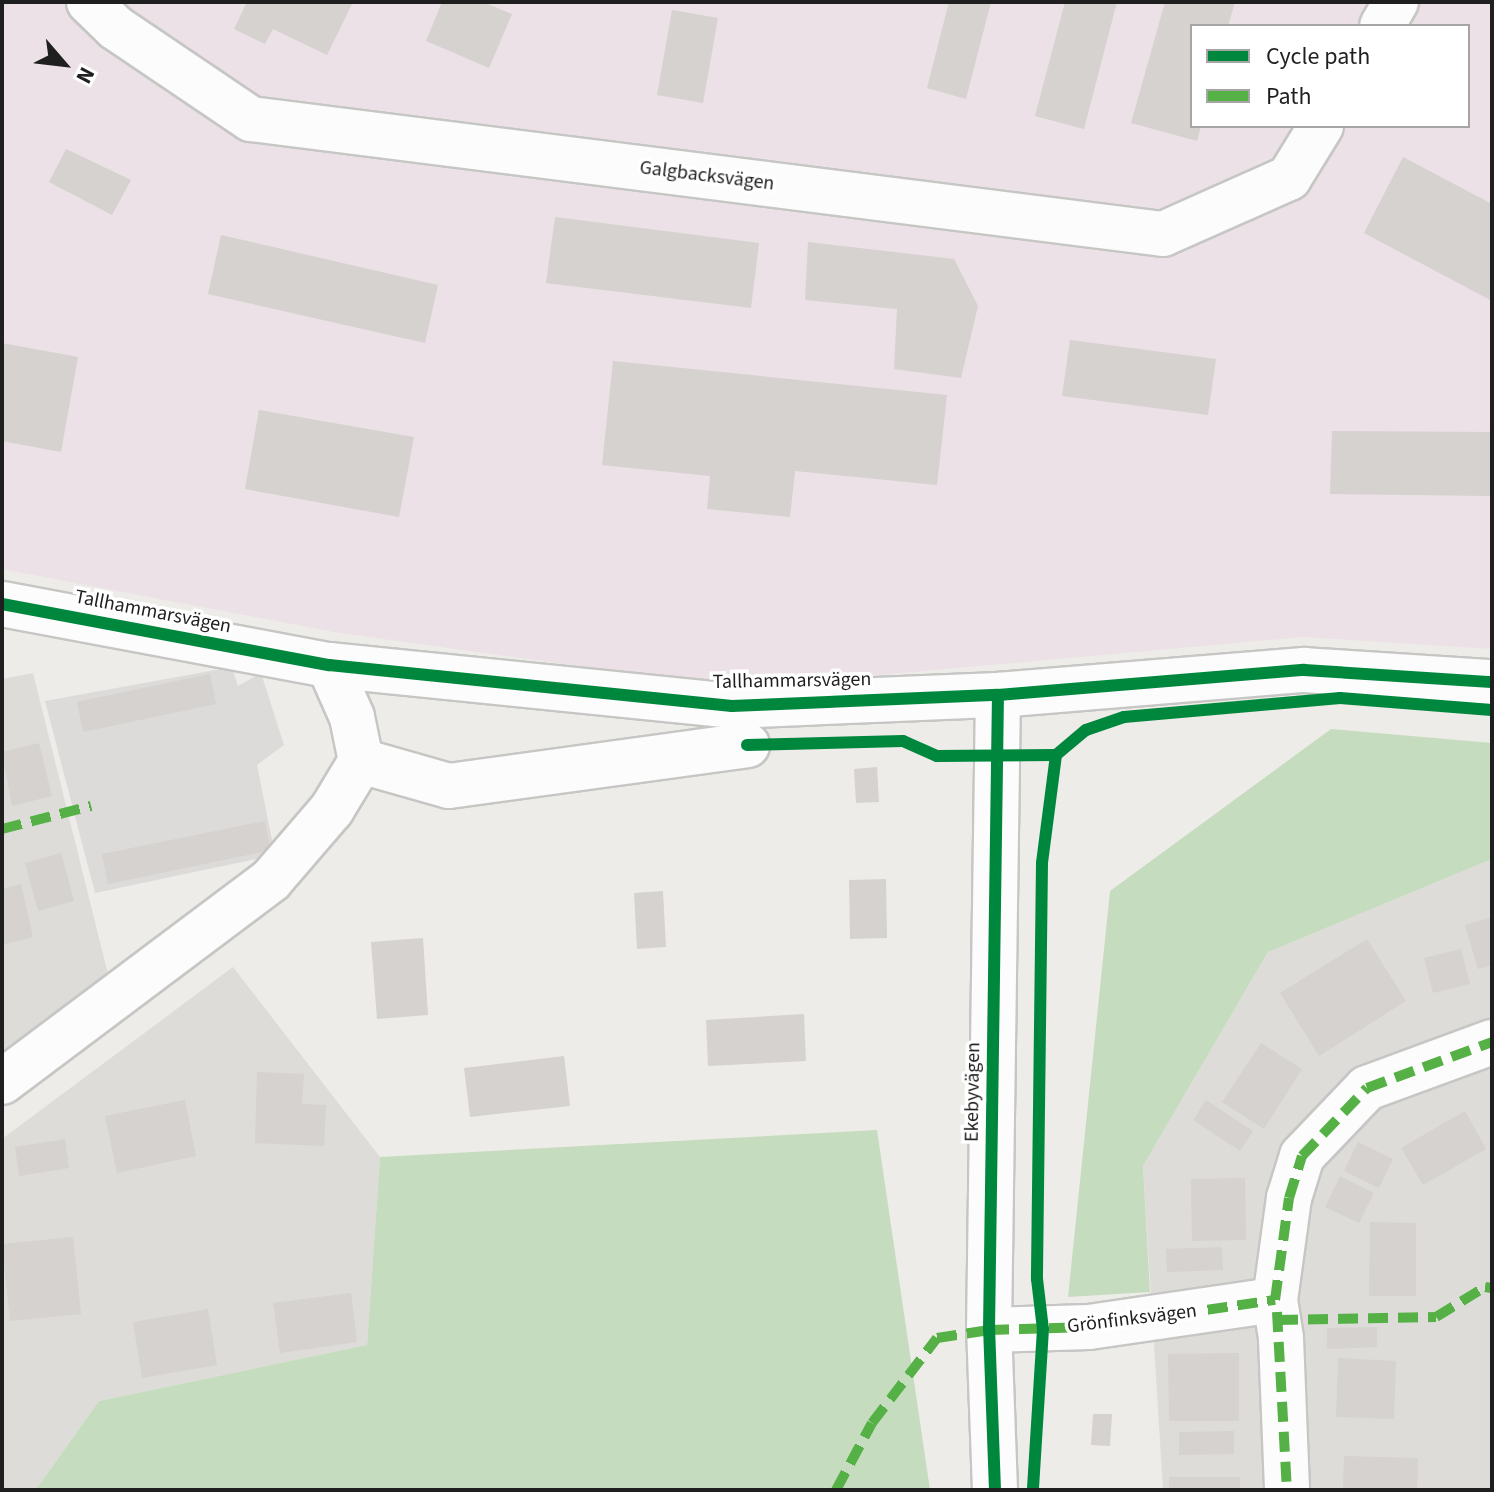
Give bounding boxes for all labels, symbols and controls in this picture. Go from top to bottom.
north arrow [24,24,104,104]
legend [1190,24,1470,128]
text: Cycle path [1266,39,1370,74]
text: N [68,61,103,89]
text: Path [1266,79,1312,114]
street label: Galgbacksvägen [638,156,776,196]
street label: Tallhammarsvägen [73,585,233,639]
street label: Tallhammarsvägen [712,668,872,694]
street label: Ekebyvägen [960,1042,986,1142]
street label: Grönfinksvägen [1066,1299,1198,1339]

